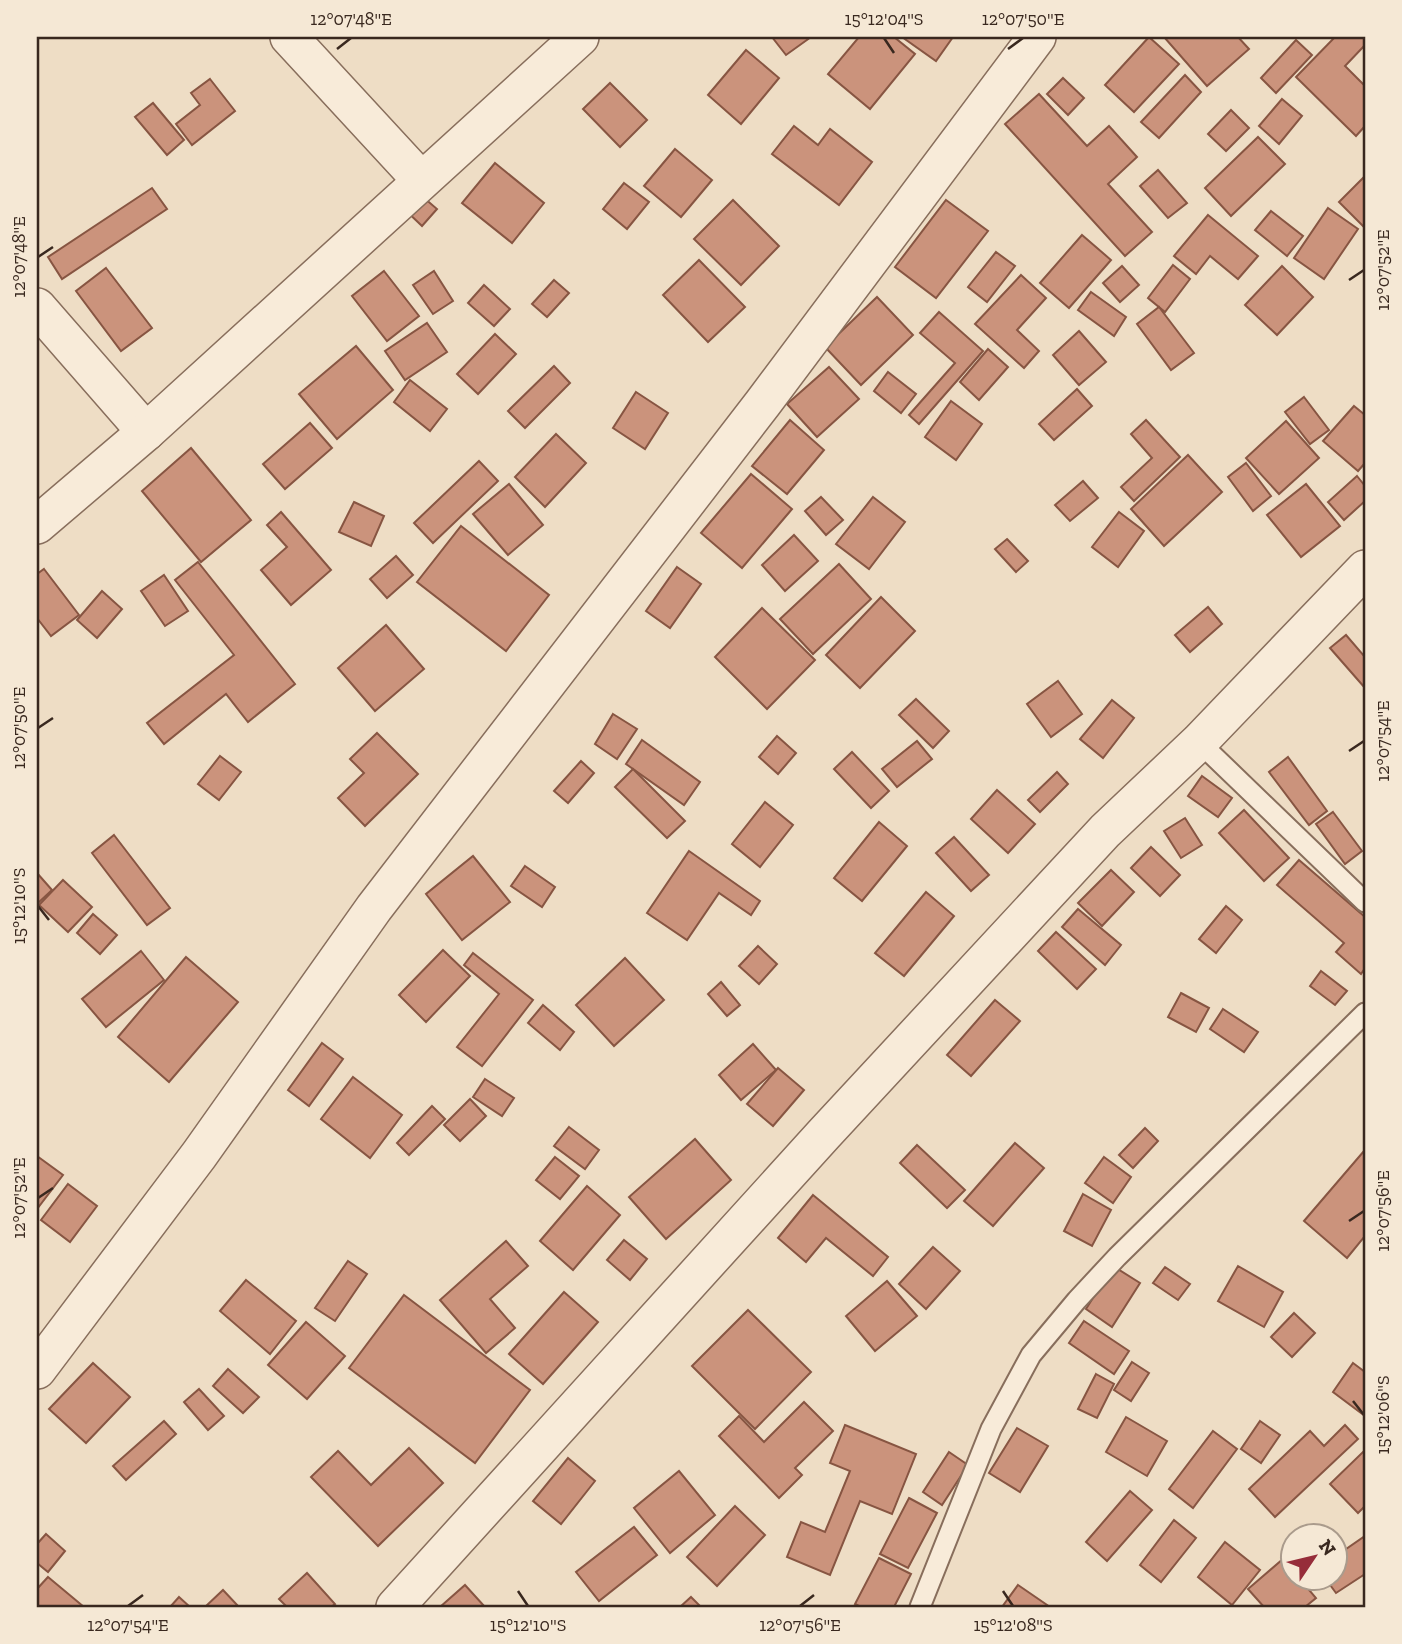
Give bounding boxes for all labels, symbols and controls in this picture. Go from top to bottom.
text: 12°07'48"E [310,8,392,30]
text: 15°12'04"S [845,8,923,30]
text: 12°07'50"E [982,8,1064,30]
text: 12°07'48"E [8,216,30,298]
text: 12°07'52"E [1372,229,1394,311]
text: 12°07'50"E [8,687,30,769]
text: 12°07'54"E [1372,700,1394,782]
text: 15°12'10"S [8,868,30,944]
text: 12°07'52"E [8,1157,30,1239]
text: 12°07'56"E [1372,1170,1394,1252]
text: 15°12'06"S [1372,1375,1394,1455]
north arrow [1280,1522,1350,1592]
text: N [1314,1535,1341,1560]
text: 12°07'54"E [87,1614,169,1636]
text: 15°12'10"S [490,1614,566,1636]
text: 12°07'56"E [759,1614,841,1636]
text: 15°12'08"S [973,1614,1053,1636]

